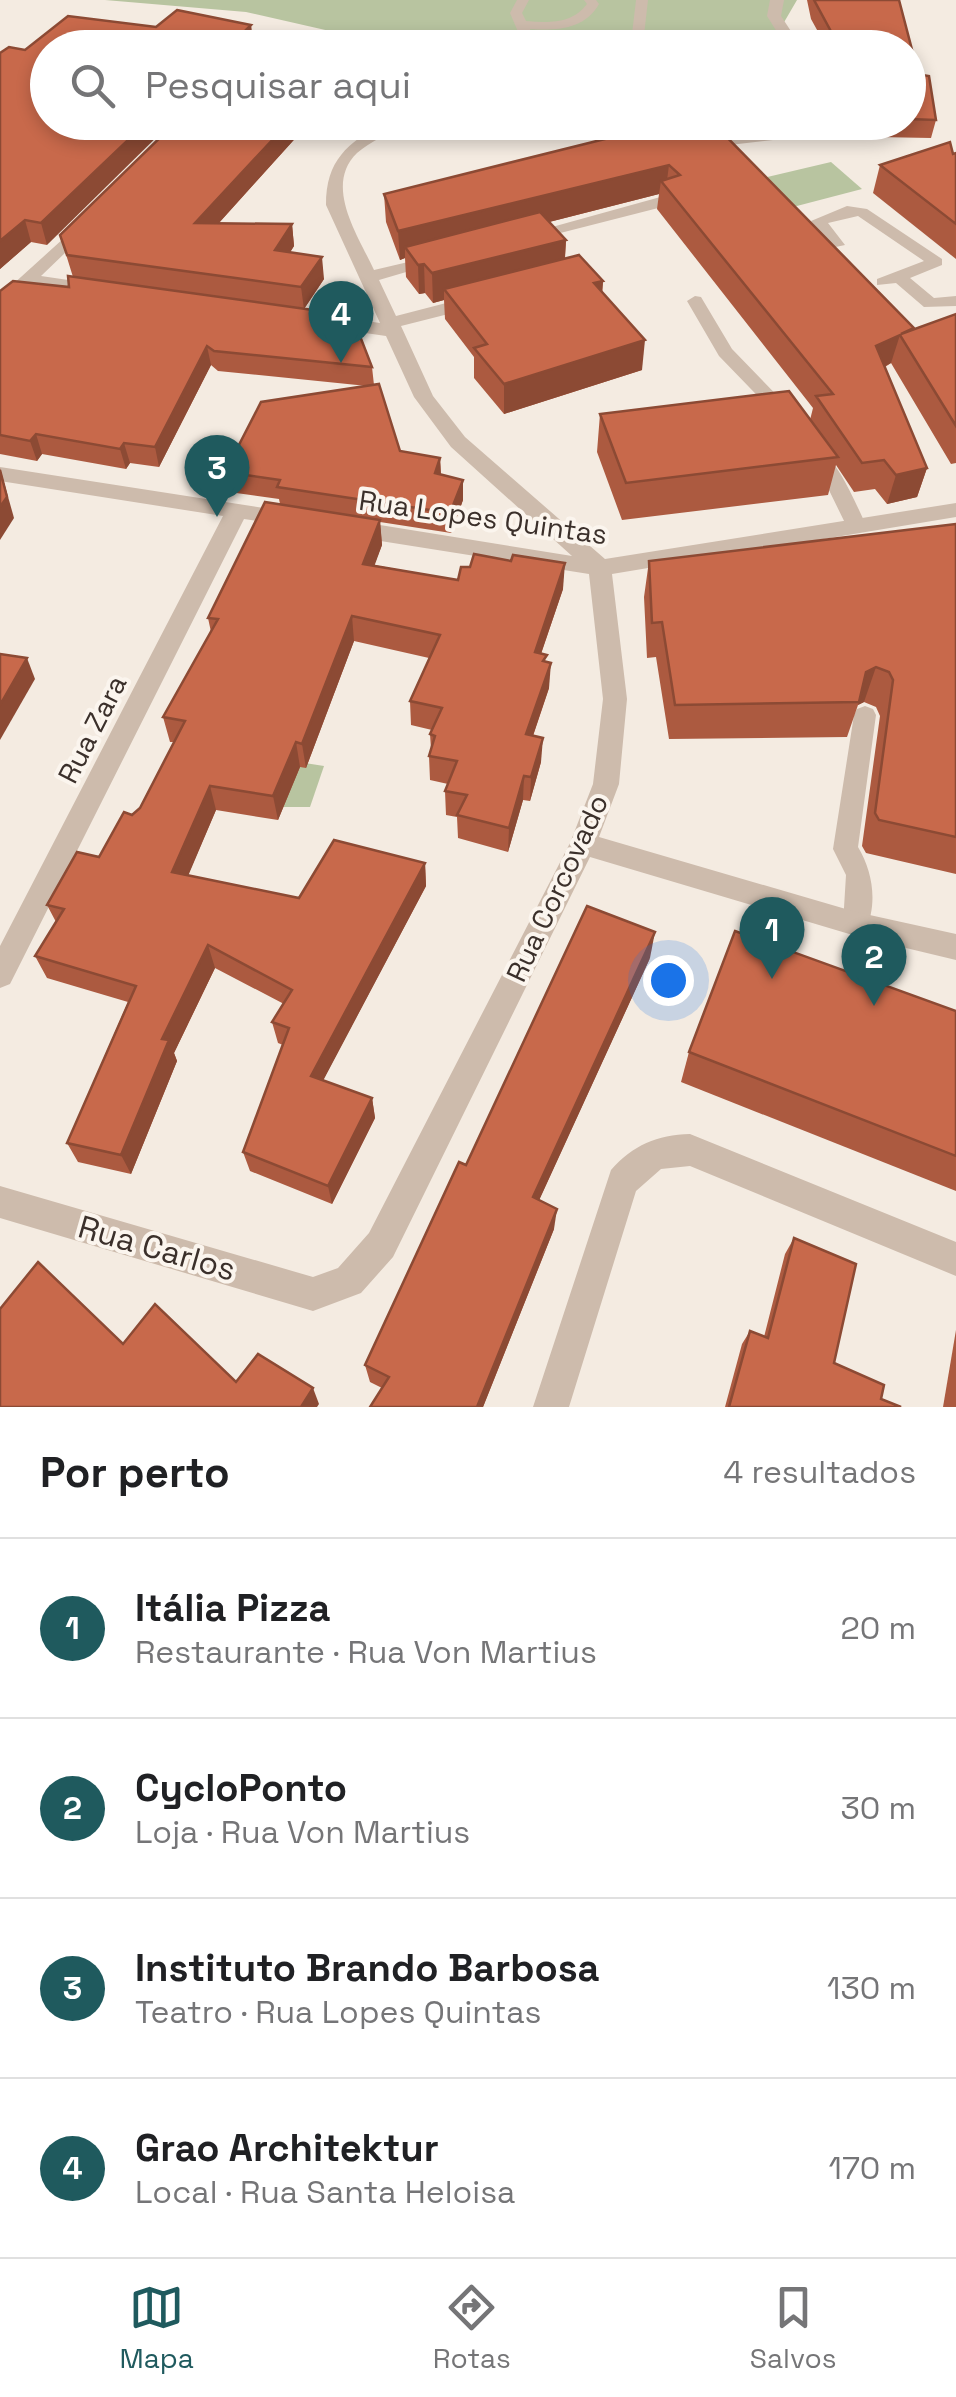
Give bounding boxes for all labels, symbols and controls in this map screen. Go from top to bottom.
search box [30,30,926,140]
icon: search [65,58,120,113]
text: Pesquisar aqui [145,61,411,109]
pin: 4 [308,280,374,363]
pin: 3 [184,434,250,517]
street label: Rua Lopes Quintas [357,482,609,552]
street label: Rua Zara [50,669,134,789]
street label: Rua Corcovado [498,789,616,987]
pin: 1 [740,896,804,979]
pin: 2 [842,924,906,1006]
your location [643,955,694,1006]
street label: Rua Carlos [74,1206,240,1290]
text: Por perto [40,1446,230,1499]
text: 4 resultados [723,1452,916,1492]
text: Itália Pizza [135,1584,331,1632]
text: 1 [65,1608,80,1648]
text: 20 m [840,1608,916,1648]
text: Restaurante · Rua Von Martius [135,1632,597,1672]
text: CycloPonto [135,1764,347,1812]
text: 2 [63,1788,82,1828]
text: 30 m [840,1788,916,1828]
text: Loja · Rua Von Martius [135,1812,470,1852]
text: Instituto Brando Barbosa [135,1944,600,1992]
text: 3 [63,1968,82,2008]
text: 130 m [827,1968,916,2008]
text: Teatro · Rua Lopes Quintas [135,1992,541,2032]
text: Grao Architektur [135,2124,439,2172]
text: 4 [62,2148,83,2188]
text: 170 m [829,2148,916,2188]
text: Local · Rua Santa Heloisa [135,2172,515,2212]
tab: Mapa [119,2280,194,2376]
tab: Rotas [433,2280,511,2376]
tab: Salvos [750,2280,837,2376]

